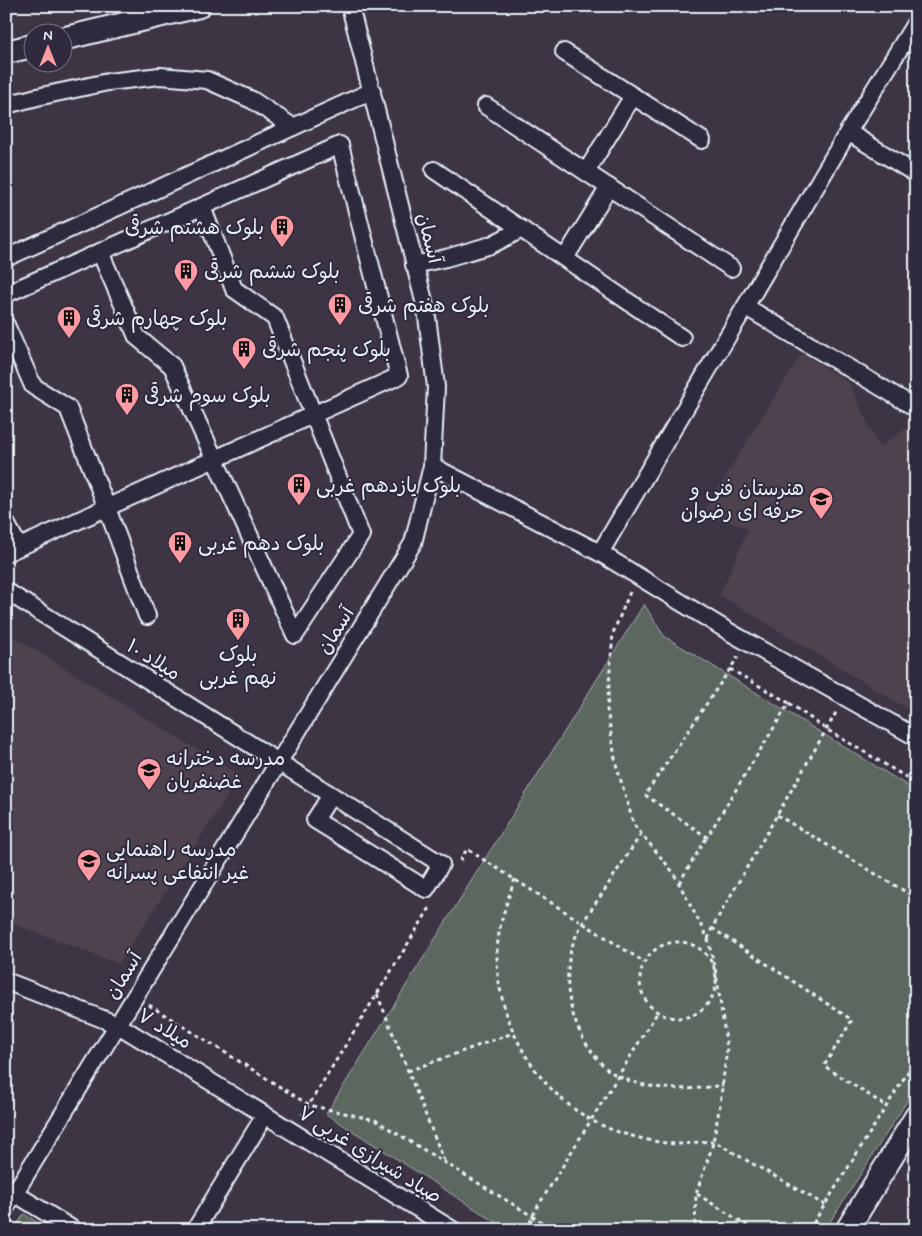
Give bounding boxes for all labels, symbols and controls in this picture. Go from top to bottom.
north arrow [22,22,72,72]
text: N [43,27,53,45]
street label: آسمان [409,210,448,268]
place label: بلوک هشتم شرقی [125,214,264,242]
building icon: بلوک هشتم شرقی [269,214,295,248]
building icon: بلوک ششم شرقی [173,258,199,292]
place label: بلوک ششم شرقی [204,258,340,286]
building icon: بلوک هفتم شرقی [327,292,353,326]
place label: بلوک هفتم شرقی [358,292,489,320]
building icon: بلوک چهارم شرقی [56,305,82,339]
place label: بلوک چهارم شرقی [86,305,227,333]
building icon: بلوک پنجم شرقی [231,336,257,370]
place label: بلوک پنجم شرقی [262,336,391,364]
building icon: بلوک سوم شرقی [114,382,140,416]
place label: بلوک سوم شرقی [144,382,271,411]
building icon: بلوک یازدهم غربی [286,472,312,506]
place label: بلوک یازدهم غربی [316,473,461,500]
place label: هنرستان فنی و حرفه ای رضوان [681,476,804,526]
school or university icon: هنرستان فنی و حرفه ای رضوان [808,486,834,520]
building icon: بلوک دهم غربی [167,530,193,564]
place label: بلوک دهم غربی [198,531,324,558]
street label: آسمان [311,601,362,660]
building icon: بلوک نهم غربی [225,607,251,641]
street label: میلاد ۱۰ [121,633,185,687]
place label: بلوک نهم غربی [199,642,277,692]
place label: مدرسه دخترانه غضنفریان [166,746,285,796]
school or university icon: مدرسه دخترانه غضنفریان [136,757,162,791]
place label: مدرسه راهنمایی غیر انتفاعی پسرانه [106,837,249,887]
school or university icon: مدرسه راهنمایی غیر انتفاعی پسرانه [76,848,102,882]
street label: آسمان [99,946,150,1005]
street label: میلاد ۷ [132,1002,197,1056]
street label: صیاد شیرازی غربی ۷ [292,1100,446,1211]

